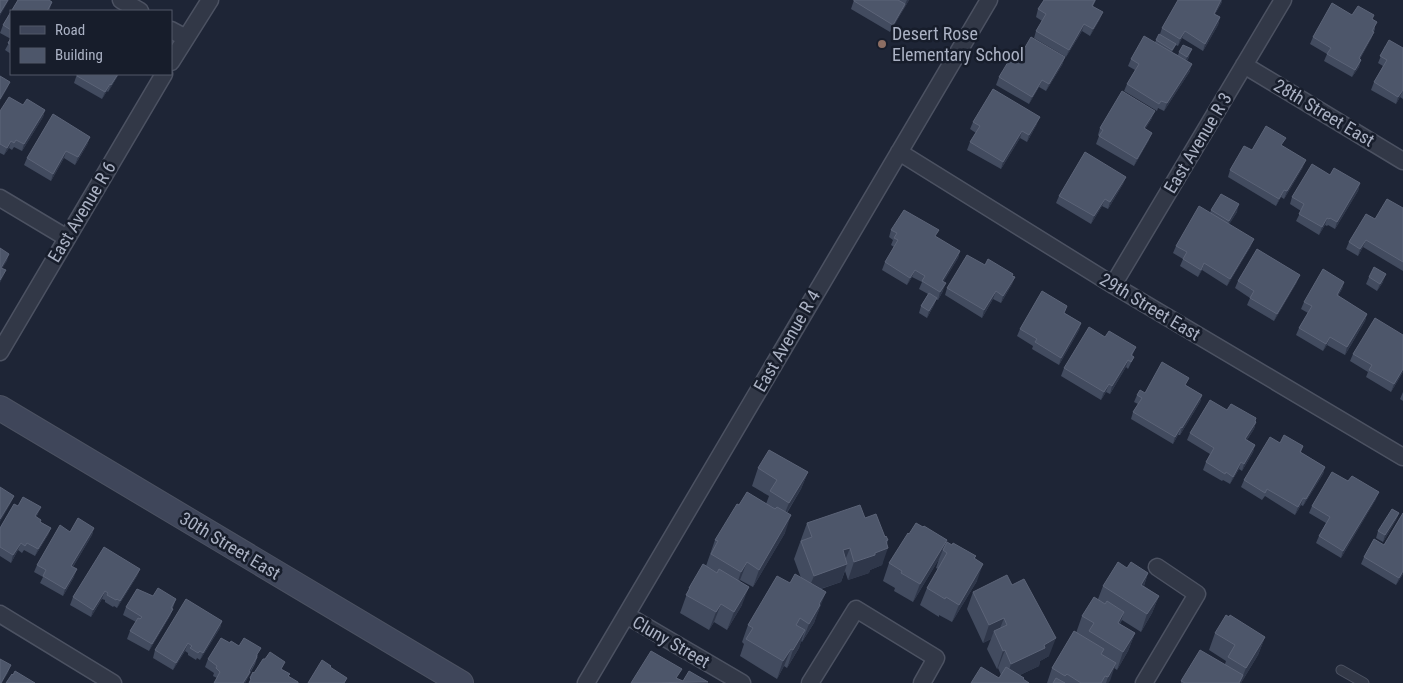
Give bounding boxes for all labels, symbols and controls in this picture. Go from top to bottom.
legend [10,10,172,75]
text: Road [55,21,85,39]
place label: Desert Rose Elementary School [892,23,1024,65]
marker: Desert Rose Elementary School [876,38,888,50]
text: Building [55,46,103,64]
street label: 28th Street East [1270,74,1378,151]
street label: East Avenue R 3 [1159,89,1236,197]
street label: East Avenue R 6 [43,158,120,266]
street label: 29th Street East [1096,268,1204,345]
street label: East Avenue R 4 [749,286,824,395]
street label: 30th Street East [176,507,284,584]
street label: Cluny Street [629,611,714,672]

